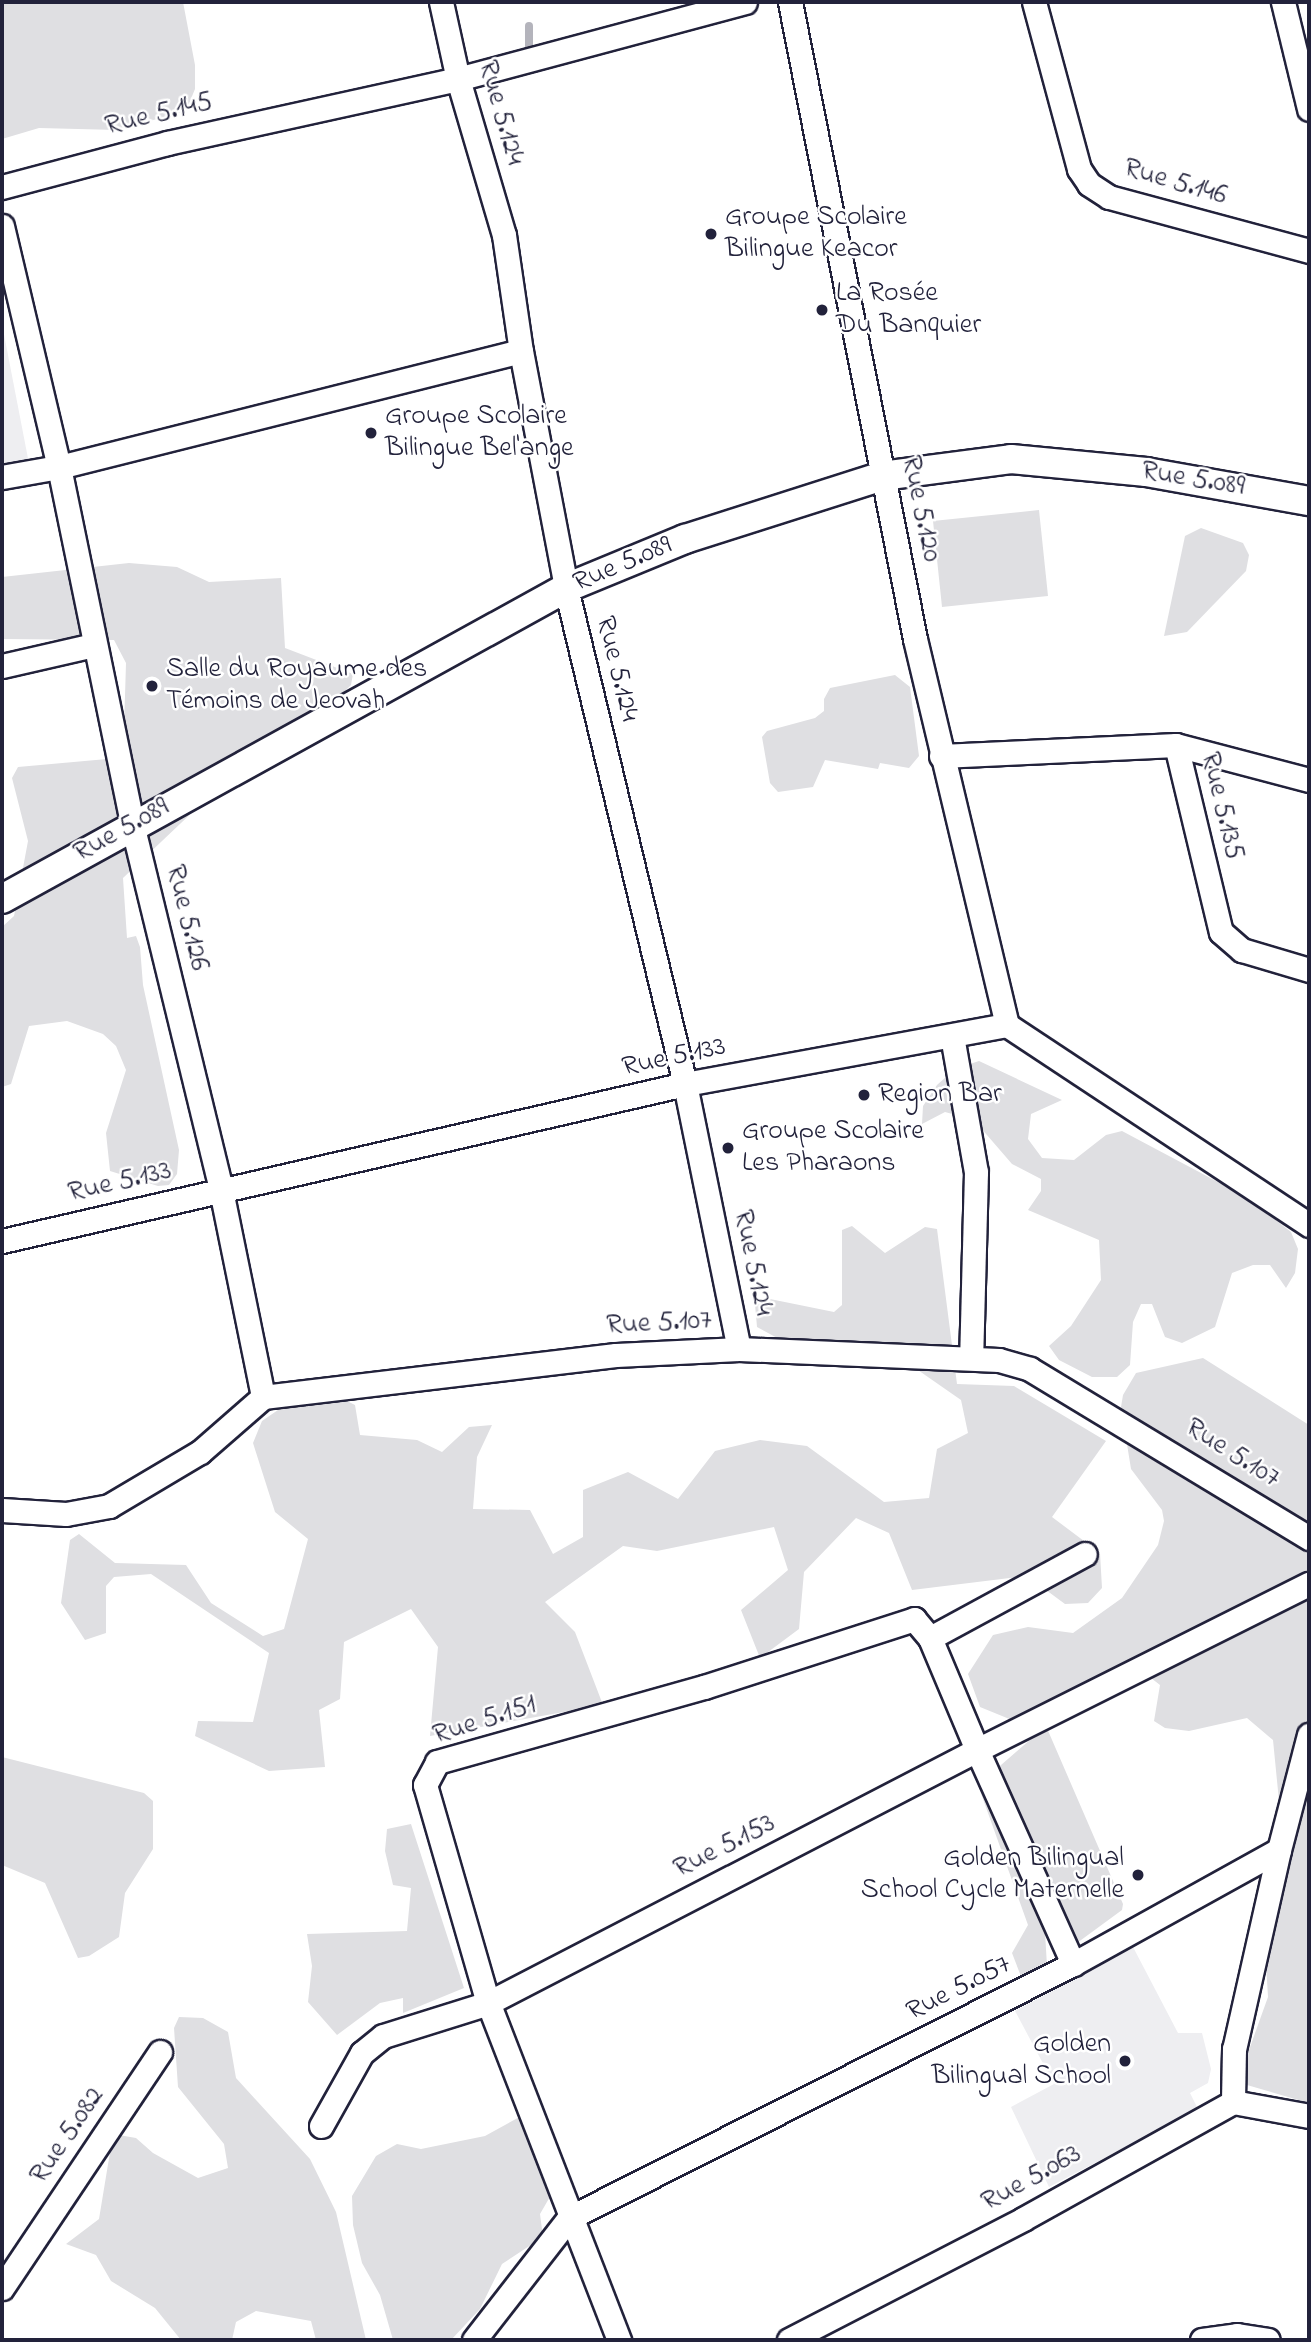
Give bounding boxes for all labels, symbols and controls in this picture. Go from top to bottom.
street label: Rue 5.124 [469,57,531,169]
street label: Rue 5.145 [102,85,216,145]
street label: Rue 5.146 [1120,152,1230,214]
place label: Groupe Scolaire Bilingue Keacor [725,201,907,267]
marker: Groupe Scolaire Bilingue Keacor [703,226,719,242]
place label: La Rosée Du Banquier [836,277,981,343]
marker: La Rosée Du Banquier [814,302,830,318]
place label: Groupe Scolaire Bilingue Bel'ange [385,400,574,466]
marker: Groupe Scolaire Bilingue Bel'ange [363,425,379,441]
street label: Rue 5.120 [892,453,948,565]
street label: Rue 5.089 [1139,455,1247,505]
street label: Rue 5.089 [569,529,677,601]
street label: Rue 5.124 [587,613,645,725]
place label: Salle du Royaume des Témoins de Jeovah [166,653,427,719]
marker: Salle du Royaume des Témoins de Jeovah [144,678,160,694]
street label: Rue 5.135 [1191,749,1251,863]
street label: Rue 5.089 [69,791,175,871]
street label: Rue 5.126 [157,862,215,974]
street label: Rue 5.133 [619,1031,729,1085]
place label: Region Bar [878,1078,1002,1112]
marker: Region Bar [856,1087,872,1103]
place label: Groupe Scolaire Les Pharaons [742,1115,924,1181]
marker: Groupe Scolaire Les Pharaons [720,1140,736,1156]
street label: Rue 5.133 [65,1155,175,1211]
street label: Rue 5.124 [724,1207,780,1319]
street label: Rue 5.107 [606,1304,712,1344]
street label: Rue 5.107 [1178,1412,1286,1496]
street label: Rue 5.151 [429,1689,541,1753]
street label: Rue 5.153 [669,1807,781,1887]
place label: Golden Bilingual School Cycle Maternelle [861,1842,1124,1908]
marker: Golden Bilingual School Cycle Maternelle [1130,1867,1146,1883]
street label: Rue 5.057 [901,1949,1017,2029]
place label: Golden Bilingual School [932,2028,1111,2094]
marker: Golden Bilingual School [1117,2053,1133,2069]
street label: Rue 5.082 [24,2081,112,2191]
street label: Rue 5.063 [976,2138,1088,2220]

